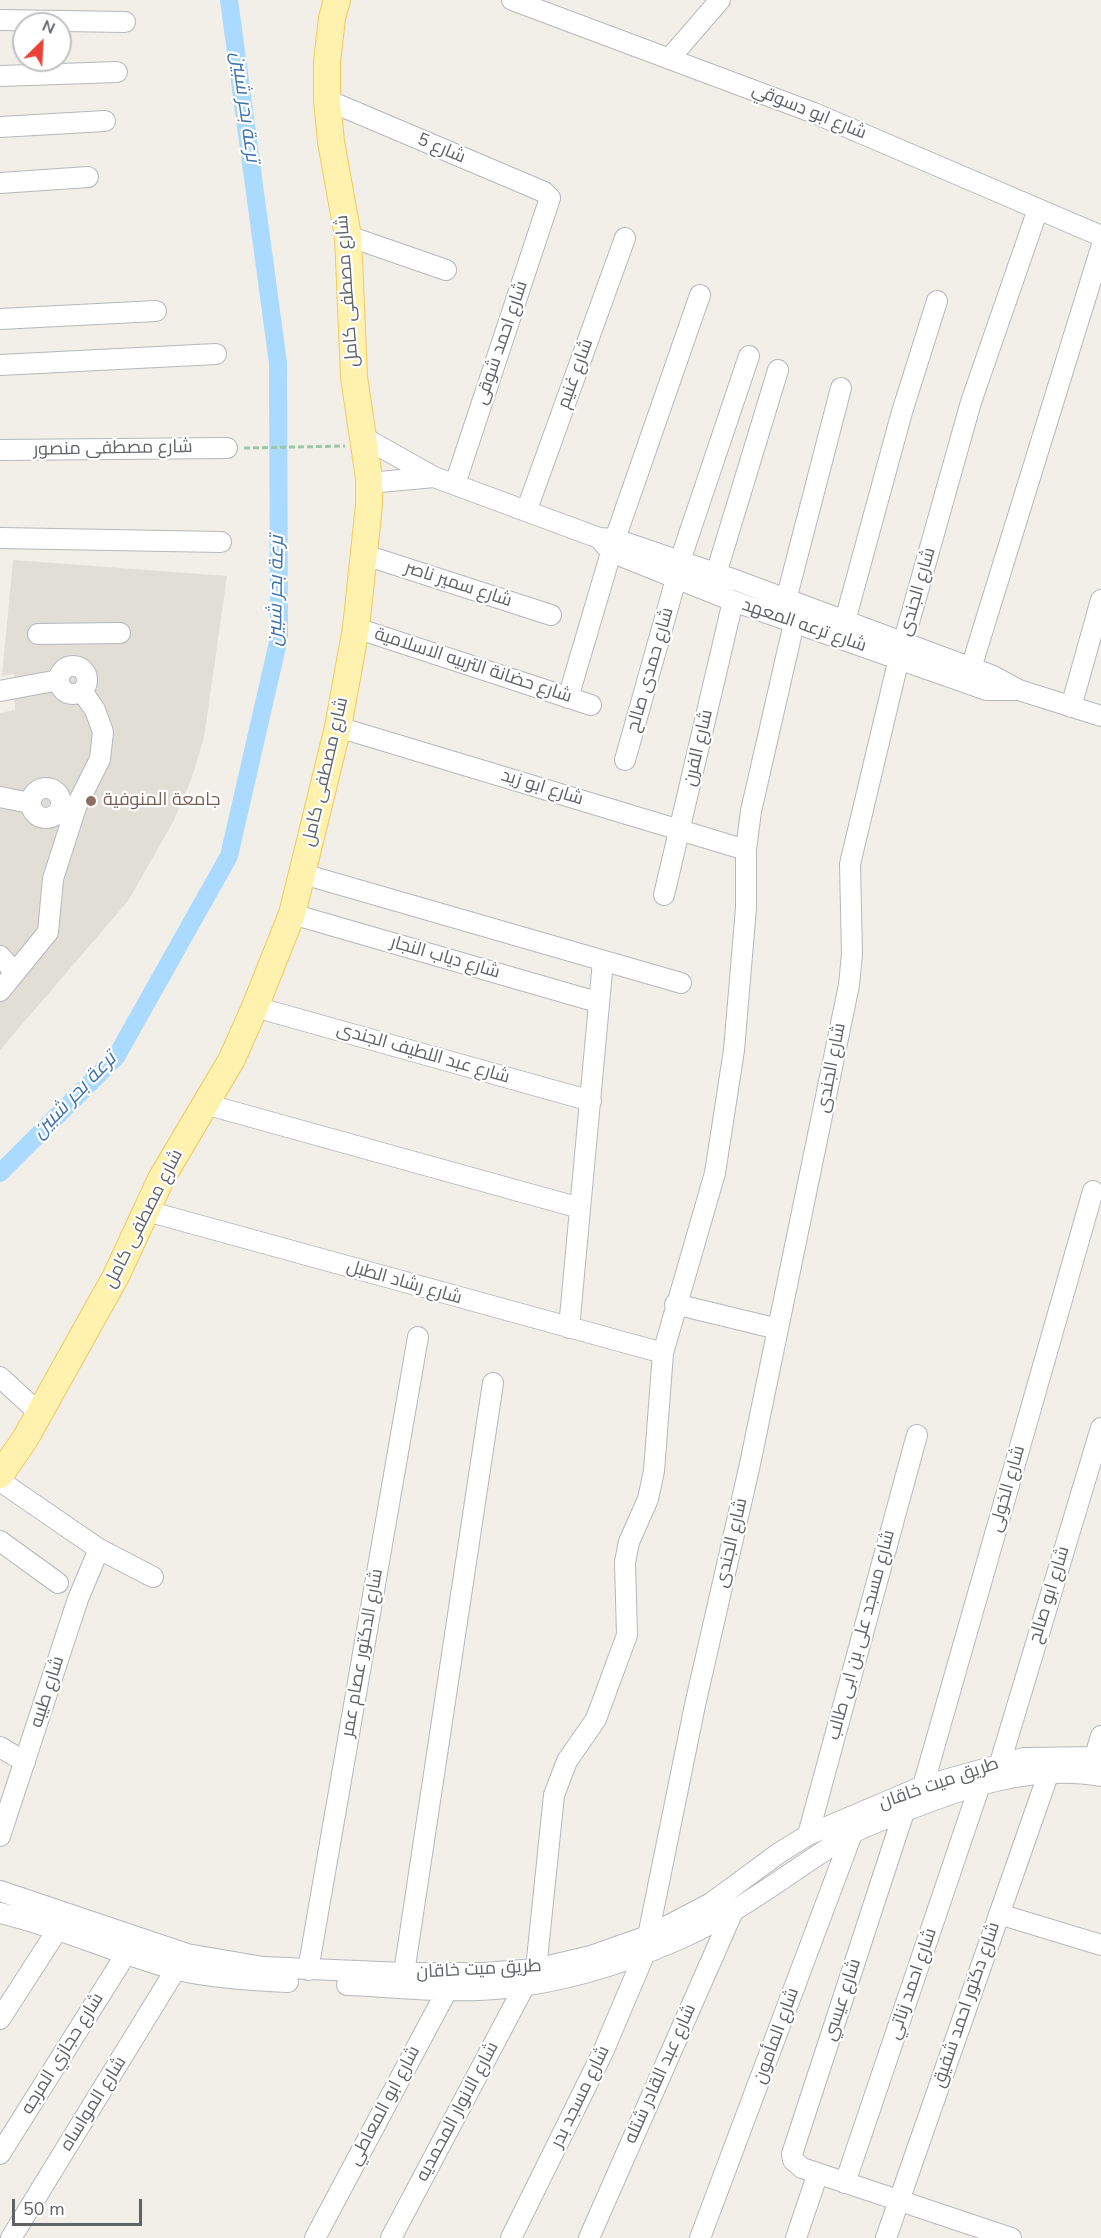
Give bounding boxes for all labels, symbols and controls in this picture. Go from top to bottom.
north arrow [12,12,72,72]
text: N [39,15,58,40]
water label: ترعة بحر شبين [224,51,264,163]
street label: شارع ابو دسوقي [749,79,869,145]
street label: شارع 5 [414,129,468,169]
street label: شارع مصطفى كامل [332,214,364,368]
street label: شارع احمد شوقى [471,278,533,408]
street label: شارع غنيم [553,336,599,412]
street label: شارع مصطفى منصور [33,437,193,461]
water label: ترعة بحر شبين [264,535,290,647]
street label: شارع الجندى [895,545,941,639]
street label: شارع سمير ناصر [402,557,514,613]
street label: شارع ترعه المعهد [739,595,869,657]
street label: شارع حمدى صالح [623,605,679,735]
street label: شارع حضانة التربيه الاسلامية [372,624,574,708]
street label: شارع مصطفى كامل [298,695,354,849]
street label: شارع الفرن [680,707,718,789]
street label: شارع ابو زيد [498,765,586,811]
place label: جامعة المنوفية [103,790,221,812]
marker: جامعة المنوفية [84,794,98,808]
street label: شارع دياب النجار [388,932,502,984]
street label: شارع عبد اللطيف الجندى [334,1019,512,1089]
street label: شارع الجندى [813,1021,851,1115]
water label: ترعة بحر شبين [28,1048,122,1144]
street label: شارع مصطفى كامل [100,1146,188,1292]
street label: شارع رشاد الطبل [344,1256,464,1310]
street label: شارع الخولى [985,1443,1031,1535]
street label: شارع الجندى [711,1496,753,1590]
street label: شارع مسجد على بن ابى طالب [824,1528,900,1742]
street label: شارع ابو صالح [1025,1544,1075,1646]
street label: شارع الدكتور عصام عمر [338,1567,388,1739]
street label: شارع طيبه [26,1654,70,1730]
street label: طريق ميت خاقان [876,1753,1002,1815]
street label: شارع دكتور احمد شفيق [929,1919,1005,2091]
street label: شارع احمد زناتي [884,1926,942,2042]
street label: طريق ميت خاقان [416,1956,542,1984]
street label: شارع عيسي [820,1956,866,2044]
street label: شارع المأمون [750,1985,804,2087]
street label: شارع حجازي المرجه [17,1989,109,2119]
street label: شارع عبد القادر شتله [621,2001,701,2147]
street label: شارع الانوار المحمديه [412,2038,504,2186]
street label: شارع مسجد بدر [547,2042,615,2152]
street label: شارع ابو المعاطي [344,2043,426,2169]
street label: شارع المواساه [56,2053,132,2155]
scale bar [15,2187,146,2225]
text: 50 m [23,2197,65,2221]

